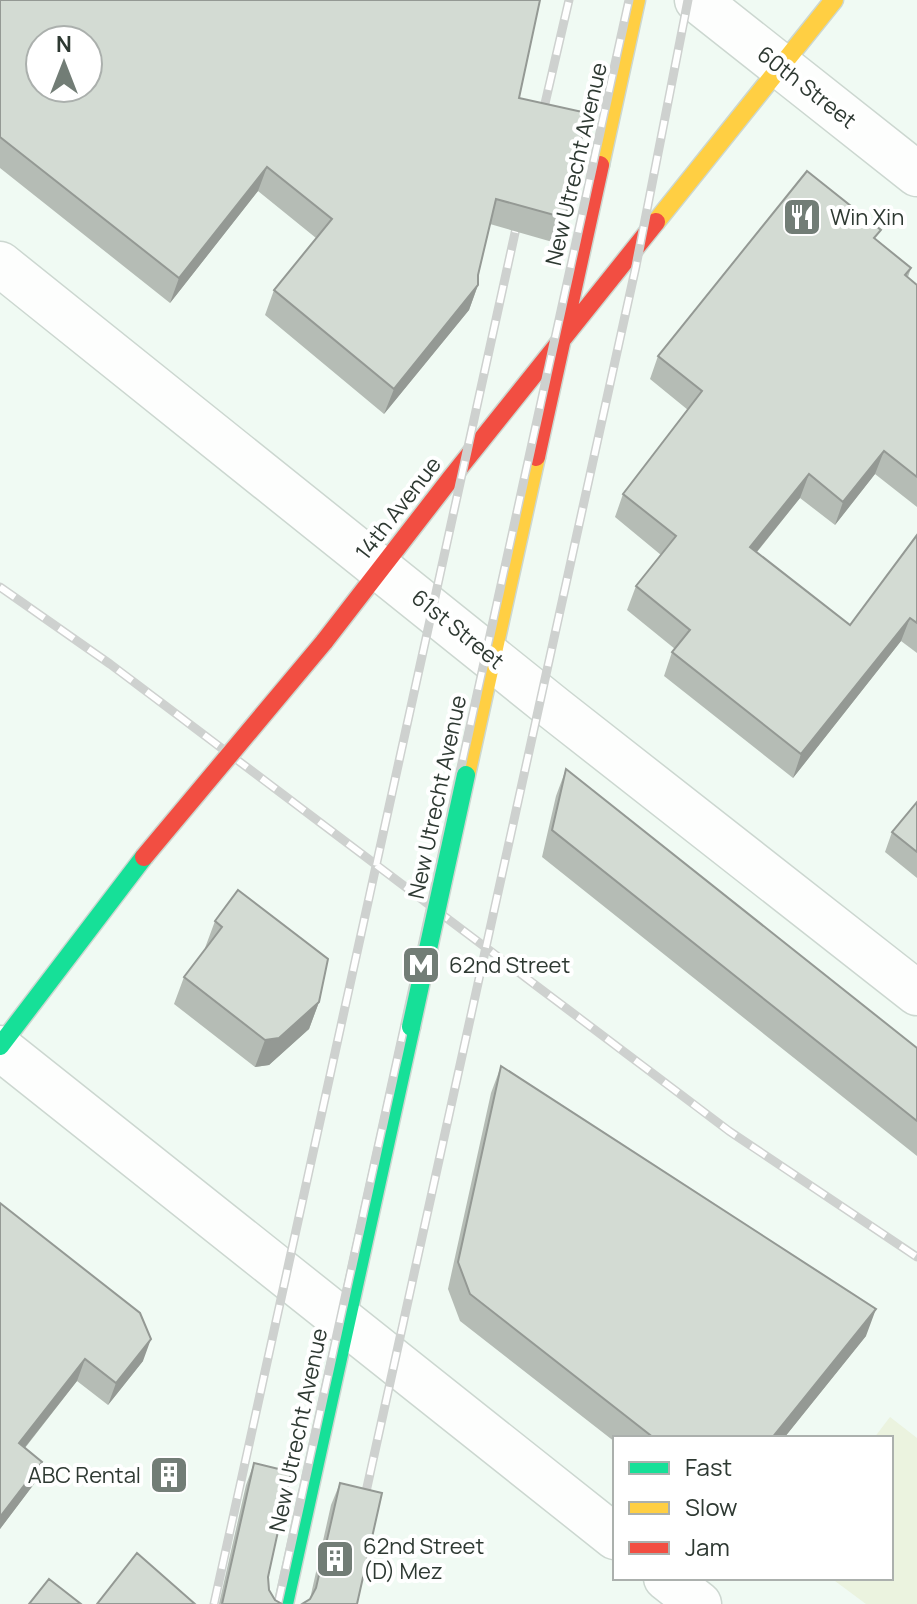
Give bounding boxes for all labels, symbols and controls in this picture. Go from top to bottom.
north arrow [24,24,104,104]
text: N [56,29,72,59]
street label: 60th Street [751,39,863,135]
street label: New Utrecht Avenue [538,59,614,268]
restaurant icon: Win Xin [781,196,823,238]
place label: Win Xin [830,202,904,232]
street label: 14th Avenue [348,450,448,566]
street label: 61st Street [405,582,511,676]
street label: New Utrecht Avenue [401,692,473,902]
metro station icon: 62nd Street [400,944,442,986]
place label: 62nd Street [449,950,570,980]
street label: New Utrecht Avenue [262,1325,334,1535]
legend [613,1436,893,1580]
text: Fast [685,1450,732,1483]
building icon: ABC Rental [148,1454,190,1496]
place label: ABC Rental [28,1460,141,1490]
text: Slow [685,1490,738,1523]
text: Jam [685,1530,730,1563]
place label: 62nd Street (D) Mez [363,1531,484,1586]
building icon: 62nd Street (D) Mez [314,1538,356,1580]

